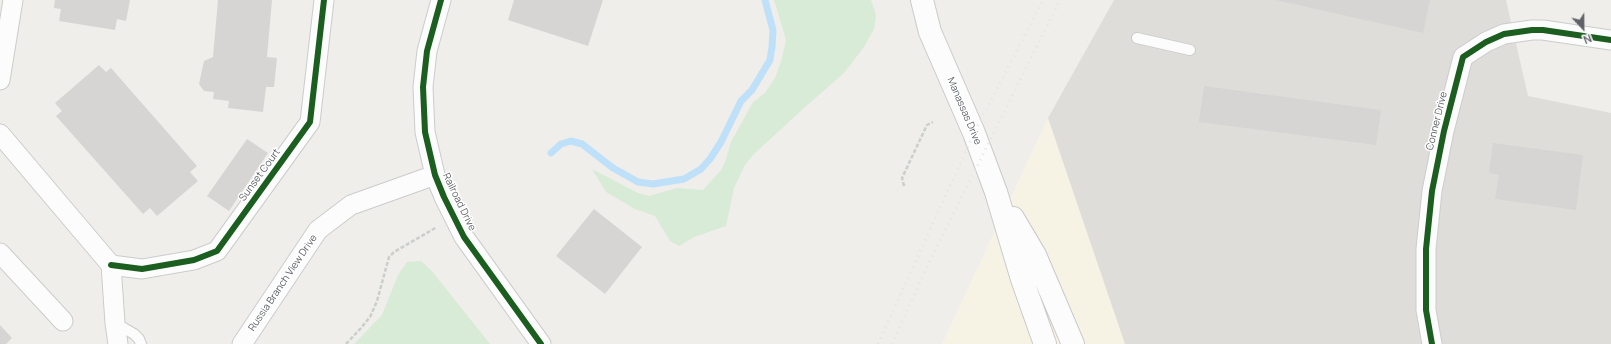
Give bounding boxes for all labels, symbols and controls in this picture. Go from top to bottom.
north arrow [1563,8,1603,48]
text: N [1581,31,1594,48]
street label: Manassas Drive [944,75,984,147]
street label: Conner Drive [1424,91,1450,151]
street label: Sunset Court [237,146,283,204]
street label: Railroad Drive [440,171,478,233]
street label: Russia Branch View Drive [246,232,320,334]

